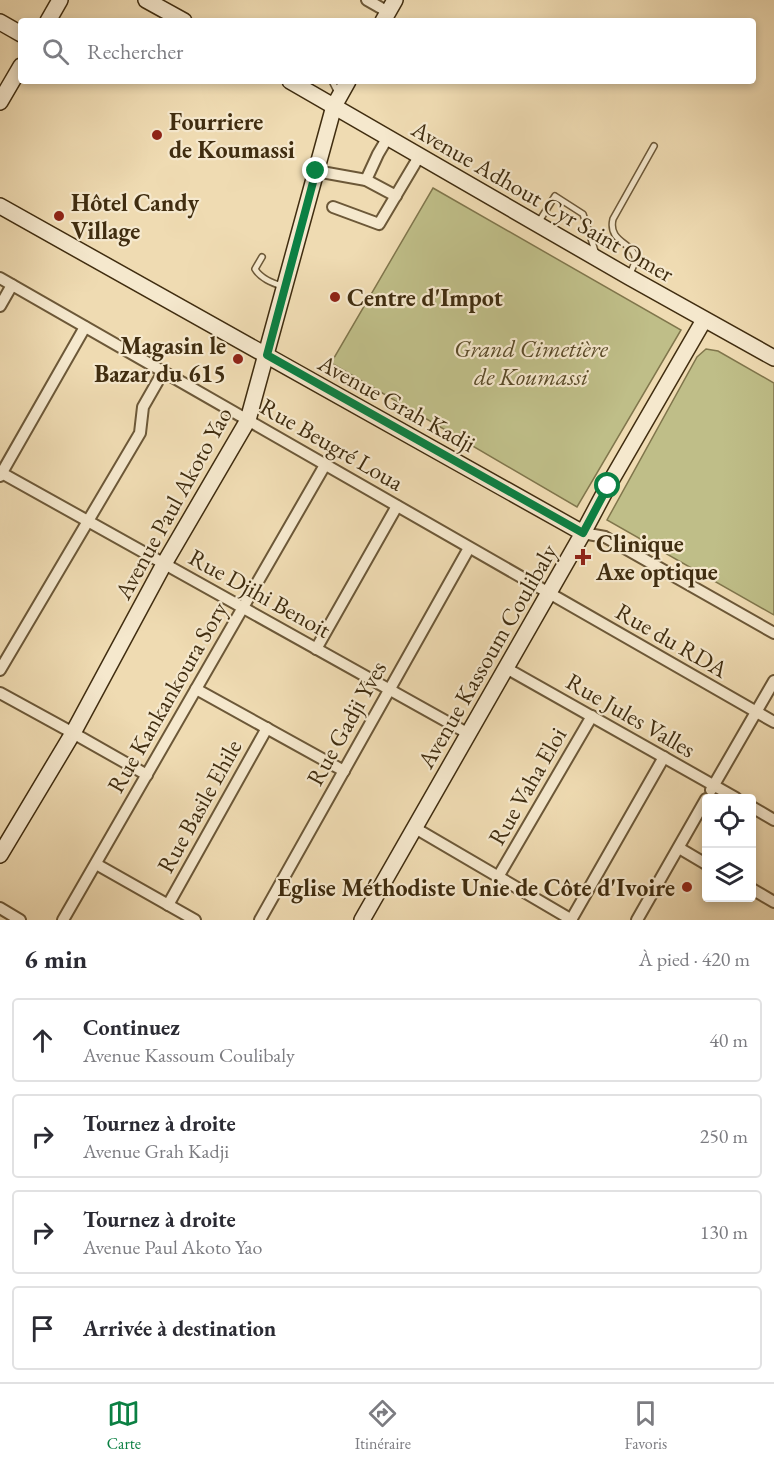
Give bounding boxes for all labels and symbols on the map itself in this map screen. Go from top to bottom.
place label: Fourriere de Koumassi [169,106,295,165]
street label: Avenue Adhout Cyr Saint Omer [405,113,680,289]
marker: Fourriere de Koumassi [150,128,164,142]
route end [302,157,328,183]
place label: Hôtel Candy Village [71,187,199,247]
marker: Hôtel Candy Village [52,209,66,223]
place label: Centre d'Impot [347,282,503,313]
marker: Centre d'Impot [328,290,342,304]
place label: Magasin le Bazar du 615 [94,330,226,389]
park label: Grand Cimetière de Koumassi [454,333,609,392]
street label: Avenue Grah Kadji [312,346,481,459]
marker: Magasin le Bazar du 615 [231,352,245,366]
street label: Rue Beugré Loua [255,390,410,498]
street label: Avenue Paul Akoto Yao [107,401,239,606]
route start [594,472,620,498]
place label: Clinique Axe optique [595,528,718,588]
street label: Avenue Kassoum Coulibaly [410,538,564,775]
street label: Rue Djihi Benoit [183,541,337,645]
marker: Clinique Axe optique [574,548,592,566]
street label: Rue Kankankoura Sory [100,595,235,798]
street label: Rue du RDA [610,595,734,685]
street label: Rue Gadji Yves [299,655,393,791]
street label: Rue Jules Valles [561,665,701,765]
street label: Rue Vaha Eloi [481,721,573,850]
street label: Rue Basile Ehile [150,734,248,878]
place label: Eglise Méthodiste Unie de Côte d'Ivoire [277,872,675,904]
marker: Eglise Méthodiste Unie de Côte d'Ivoire [680,880,694,894]

